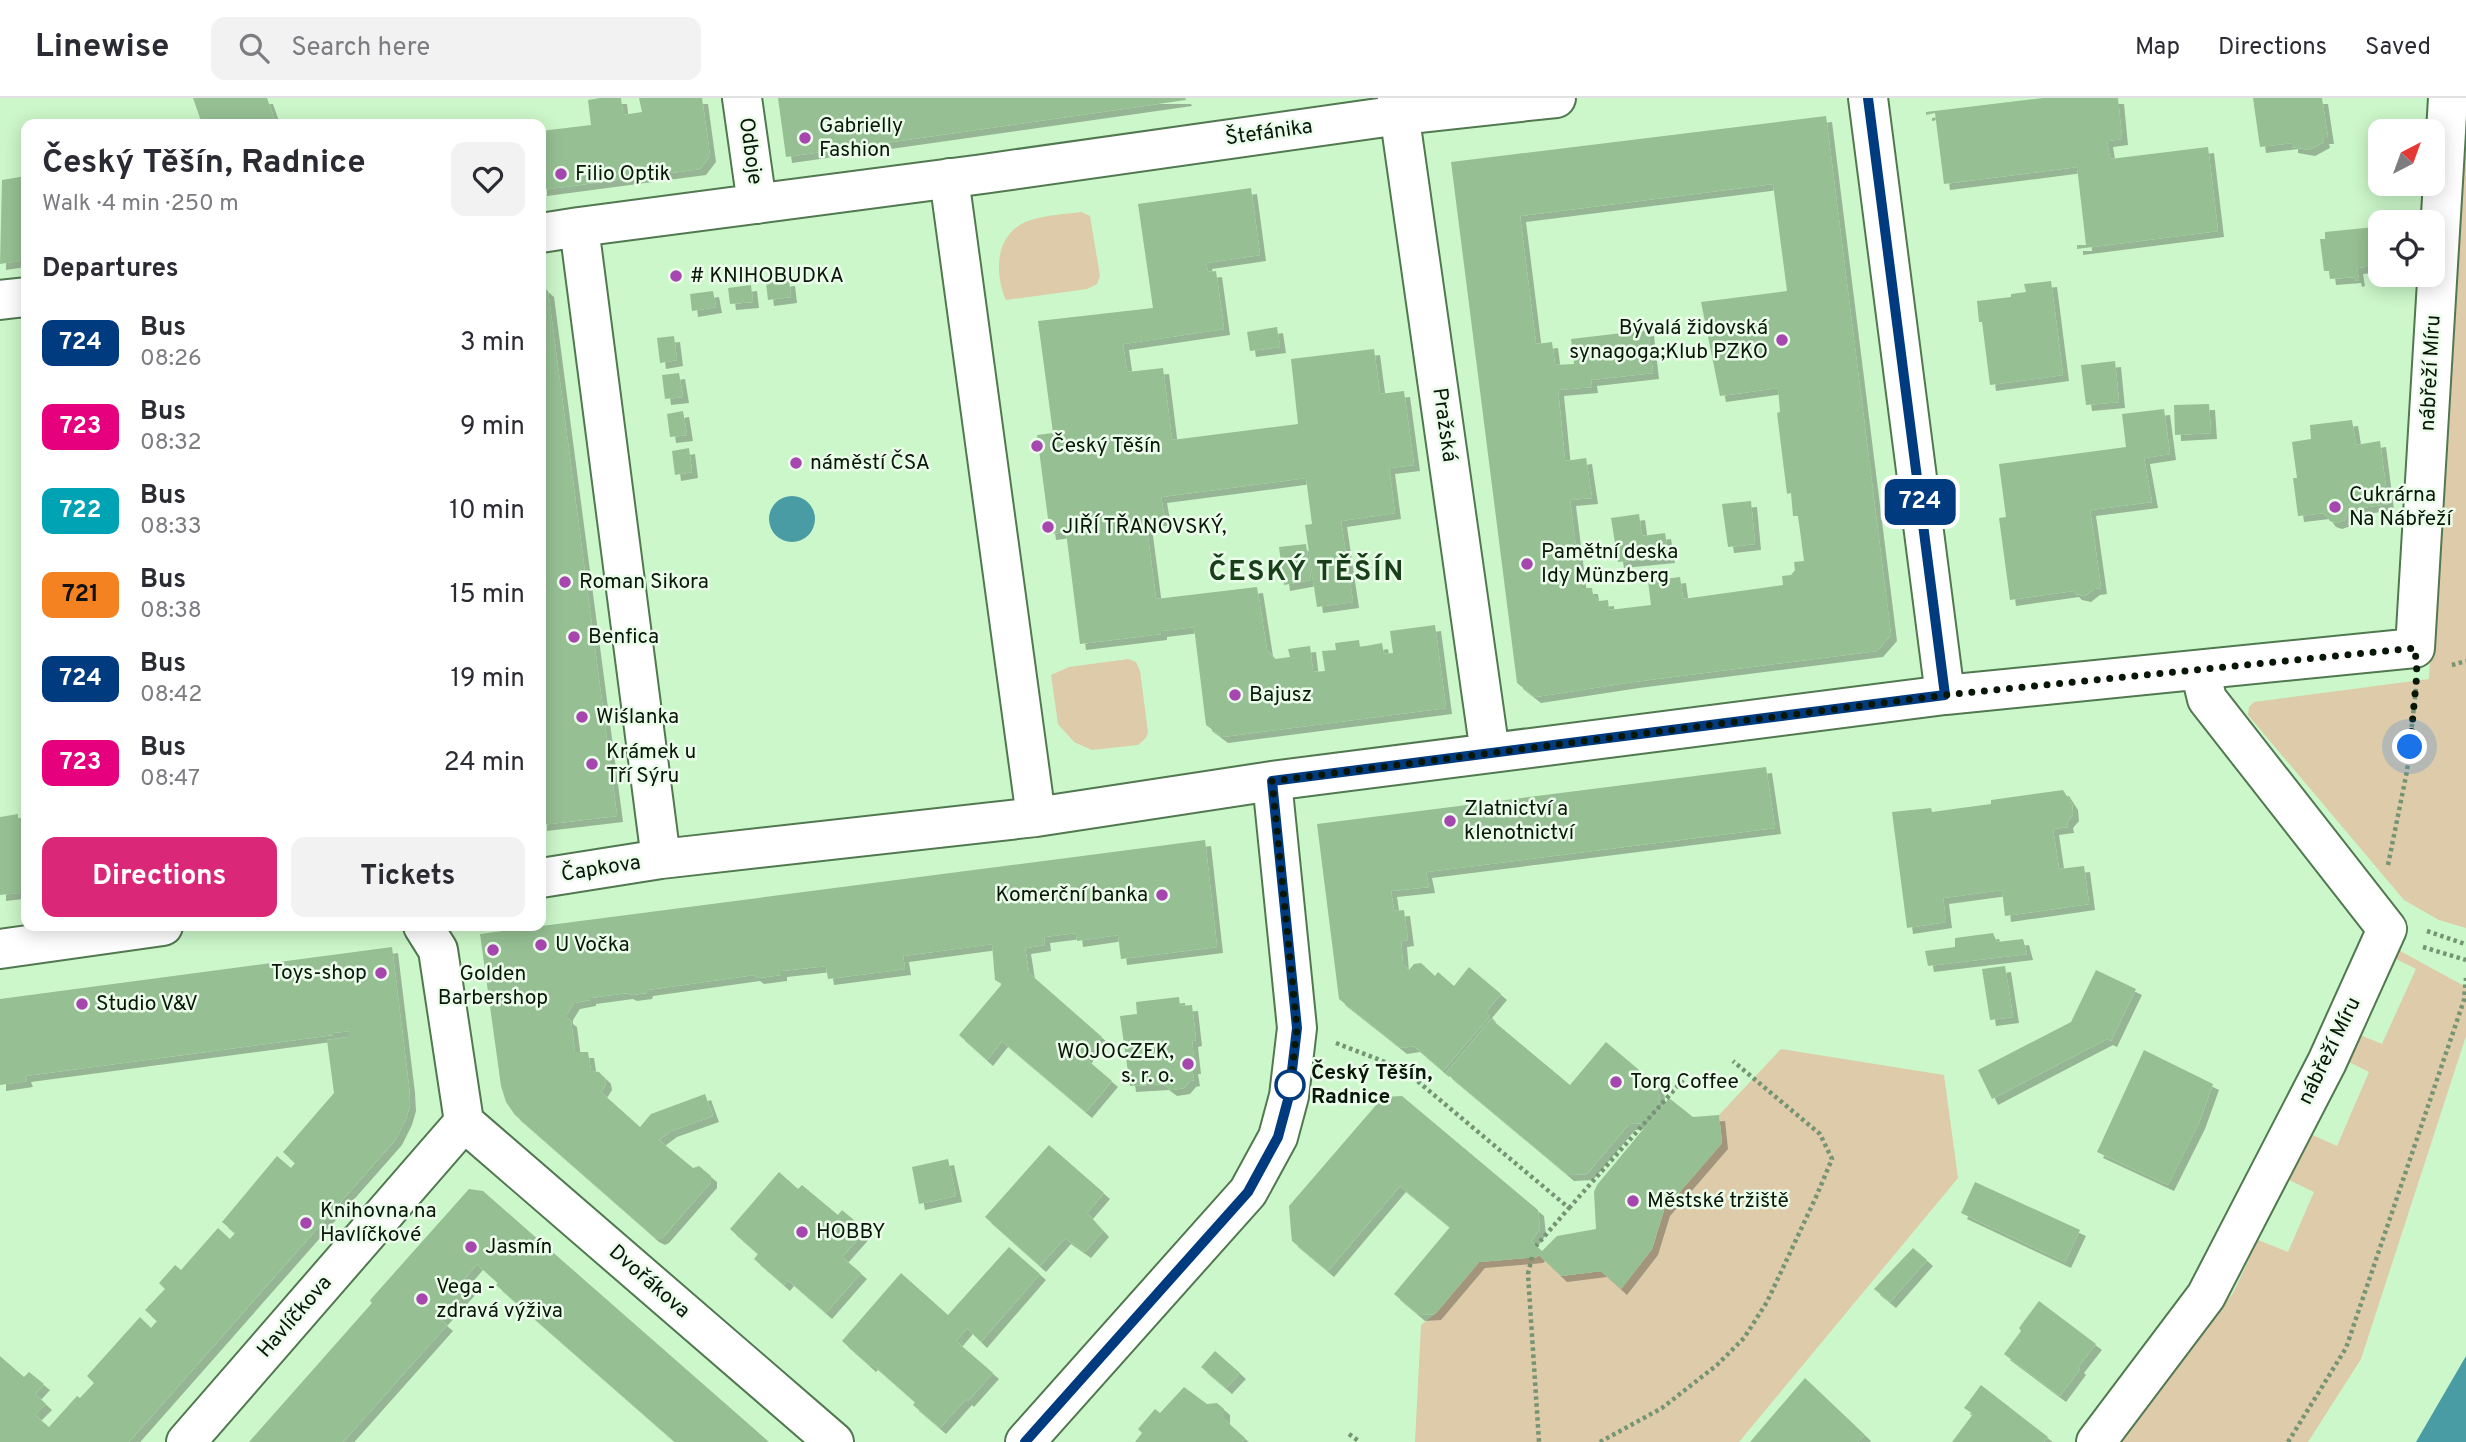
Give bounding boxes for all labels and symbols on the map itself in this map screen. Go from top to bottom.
place label: Gabrielly Fashion [819,113,903,164]
street label: Štefánika [1223,113,1314,152]
street label: Odboje [732,116,768,186]
north arrow [2368,119,2445,196]
marker: Gabrielly Fashion [797,130,813,146]
place label: Filio Optik [575,161,671,188]
marker: Filio Optik [553,166,569,182]
place label: # KNIHOBUDKA [690,263,844,290]
marker: # KNIHOBUDKA [668,268,684,284]
street label: nábřeží Míru [2414,314,2448,432]
place label: Bývalá židovská synagoga;Klub PZKO [1569,315,1768,366]
marker: Bývalá židovská synagoga;Klub PZKO [1774,332,1790,348]
street label: Pražská [1425,386,1463,464]
place label: Český Těšín [1051,432,1161,460]
marker: Český Těšín [1029,438,1045,454]
place label: náměstí ČSA [810,449,930,477]
marker: náměstí ČSA [788,455,804,471]
line badge: 724 [1880,479,1960,525]
place label: Cukrárna Na Nábřeží [2349,482,2453,533]
marker: Cukrárna Na Nábřeží [2327,499,2343,515]
place label: JIŘÍ TŘANOVSKÝ, [1062,513,1227,541]
marker: JIŘÍ TŘANOVSKÝ, [1040,519,1056,535]
place label: Pamětní deska Idy Münzberg [1541,539,1678,590]
district label: ČESKÝ TĚŠÍN [1209,553,1405,591]
marker: Pamětní deska Idy Münzberg [1519,556,1535,572]
place label: Roman Sikora [579,569,709,596]
marker: Roman Sikora [557,574,573,590]
place label: Benfica [588,624,659,651]
marker: Benfica [566,629,582,645]
place label: Bajusz [1249,682,1312,709]
marker: Bajusz [1227,687,1243,703]
place label: Wiślanka [596,704,679,731]
marker: Wiślanka [574,709,590,725]
your location [2392,729,2427,764]
place label: Krámek u Tří Sýru [606,739,696,790]
marker: Krámek u Tří Sýru [584,756,600,772]
place label: Zlatnictví a klenotnictví [1464,796,1576,847]
marker: Zlatnictví a klenotnictví [1442,813,1458,829]
street label: Čapkova [559,848,643,889]
place label: Komerční banka [996,882,1148,909]
marker: Komerční banka [1154,887,1170,903]
place label: U Vočka [555,932,630,959]
marker: U Vočka [533,937,549,953]
marker: Golden Barbershop [485,942,501,958]
place label: Toys-shop [271,960,367,987]
place label: Golden Barbershop [438,961,548,1012]
marker: Toys-shop [373,965,389,981]
place label: Studio V&V [96,991,198,1018]
street label: nábřeží Míru [2292,993,2368,1109]
marker: Studio V&V [74,996,90,1012]
place label: WOJOCZEK, s. r. o. [1057,1039,1174,1090]
marker: WOJOCZEK, s. r. o. [1180,1056,1196,1072]
place label: Český Těšín, Radnice [1311,1059,1432,1111]
place label: Torg Coffee [1630,1069,1739,1096]
marker: Český Těšín, Radnice [1275,1070,1305,1100]
marker: Torg Coffee [1608,1074,1624,1090]
place label: Městské tržiště [1647,1188,1789,1215]
marker: Městské tržiště [1625,1193,1641,1209]
place label: Knihovna na Havlíčkové [320,1198,437,1249]
marker: Knihovna na Havlíčkové [298,1215,314,1231]
place label: HOBBY [816,1219,886,1246]
marker: HOBBY [794,1224,810,1240]
place label: Jasmín [485,1234,552,1261]
marker: Jasmín [463,1239,479,1255]
street label: Dvořákova [603,1239,695,1325]
street label: Havlíčkova [252,1270,338,1364]
place label: Vega - zdravá výživa [436,1274,563,1325]
marker: Vega - zdravá výživa [414,1291,430,1307]

